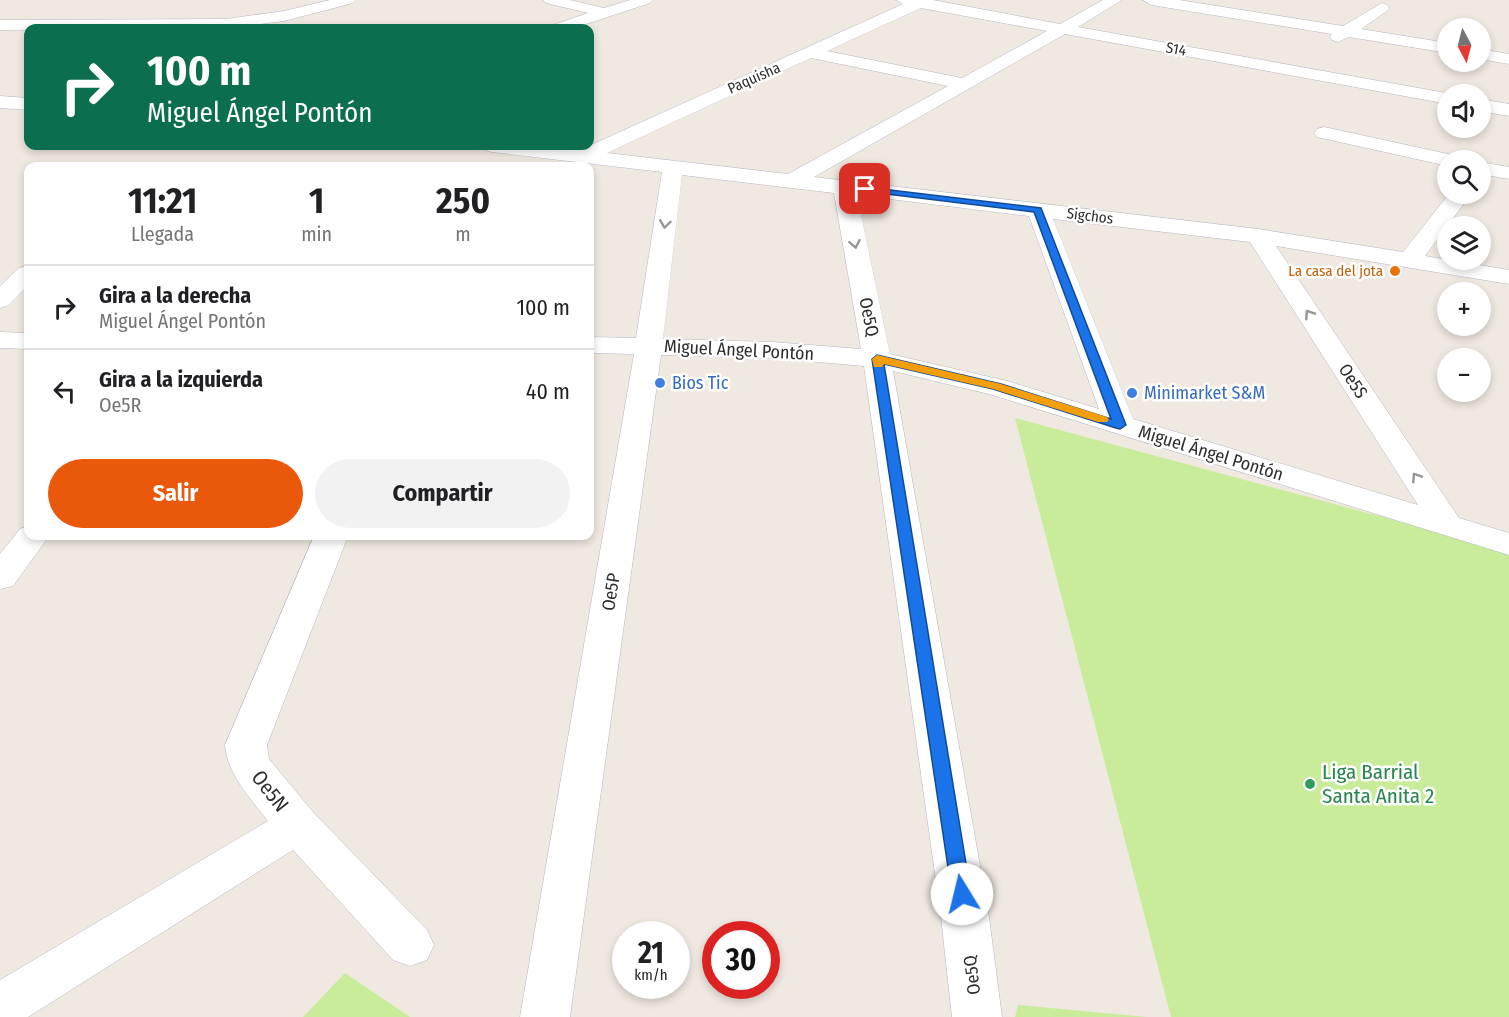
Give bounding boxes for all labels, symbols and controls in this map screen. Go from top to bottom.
north arrow [1437,18,1491,72]
map controls [1437,18,1491,402]
street label: S14 [1165,38,1187,60]
text: 100 m [147,46,251,96]
icon: right [48,48,126,126]
street label: Paquisha [725,58,783,98]
button: sound [1437,84,1491,138]
text: Miguel Ángel Pontón [147,97,372,129]
button: search [1437,150,1491,204]
pin [839,163,890,214]
icon: arrive [848,172,881,205]
text: 11:21 [128,179,197,223]
text: 1 [309,179,324,223]
text: 250 [436,179,490,223]
street label: Sigchos [1066,204,1114,228]
button: layers [1437,216,1491,270]
one-way arrow [660,219,672,228]
text: Llegada [131,222,194,246]
text: min [301,222,332,246]
text: m [455,222,471,246]
one-way arrow [848,239,861,249]
place label: La casa del jota [1288,262,1383,280]
marker: La casa del jota [1388,264,1402,278]
text: Gira a la derecha [99,282,251,309]
button: + [1437,282,1491,336]
icon: right [48,291,81,324]
text: 100 m [516,294,570,321]
street label: Oe5Q [854,295,884,339]
text: Miguel Ángel Pontón [99,309,266,333]
one-way arrow [1305,309,1316,320]
street label: Miguel Ángel Pontón [663,334,815,365]
button: − [1437,348,1491,402]
street label: Oe5S [1334,360,1372,403]
text: Gira a la izquierda [99,366,263,393]
place label: Bios Tic [672,372,729,394]
icon: left [48,375,81,408]
marker: Bios Tic [653,376,667,390]
text: 40 m [526,378,570,405]
place label: Minimarket S&M [1144,382,1265,404]
marker: Minimarket S&M [1125,386,1139,400]
text: Oe5R [99,393,141,417]
street label: Miguel Ángel Pontón [1136,420,1286,485]
button: Salir [48,459,303,528]
button: Compartir [315,459,570,528]
one-way arrow [1412,472,1423,483]
street label: Oe5P [597,572,625,612]
place label: Liga Barrial Santa Anita 2 [1322,759,1434,809]
street label: Oe5N [246,765,294,817]
marker: Liga Barrial Santa Anita 2 [1303,777,1317,791]
position arrow [930,862,994,926]
speed limit sign: 30 [702,921,780,999]
text: 21 [638,935,664,971]
street label: Oe5Q [959,954,985,996]
text: km/h [634,966,668,984]

